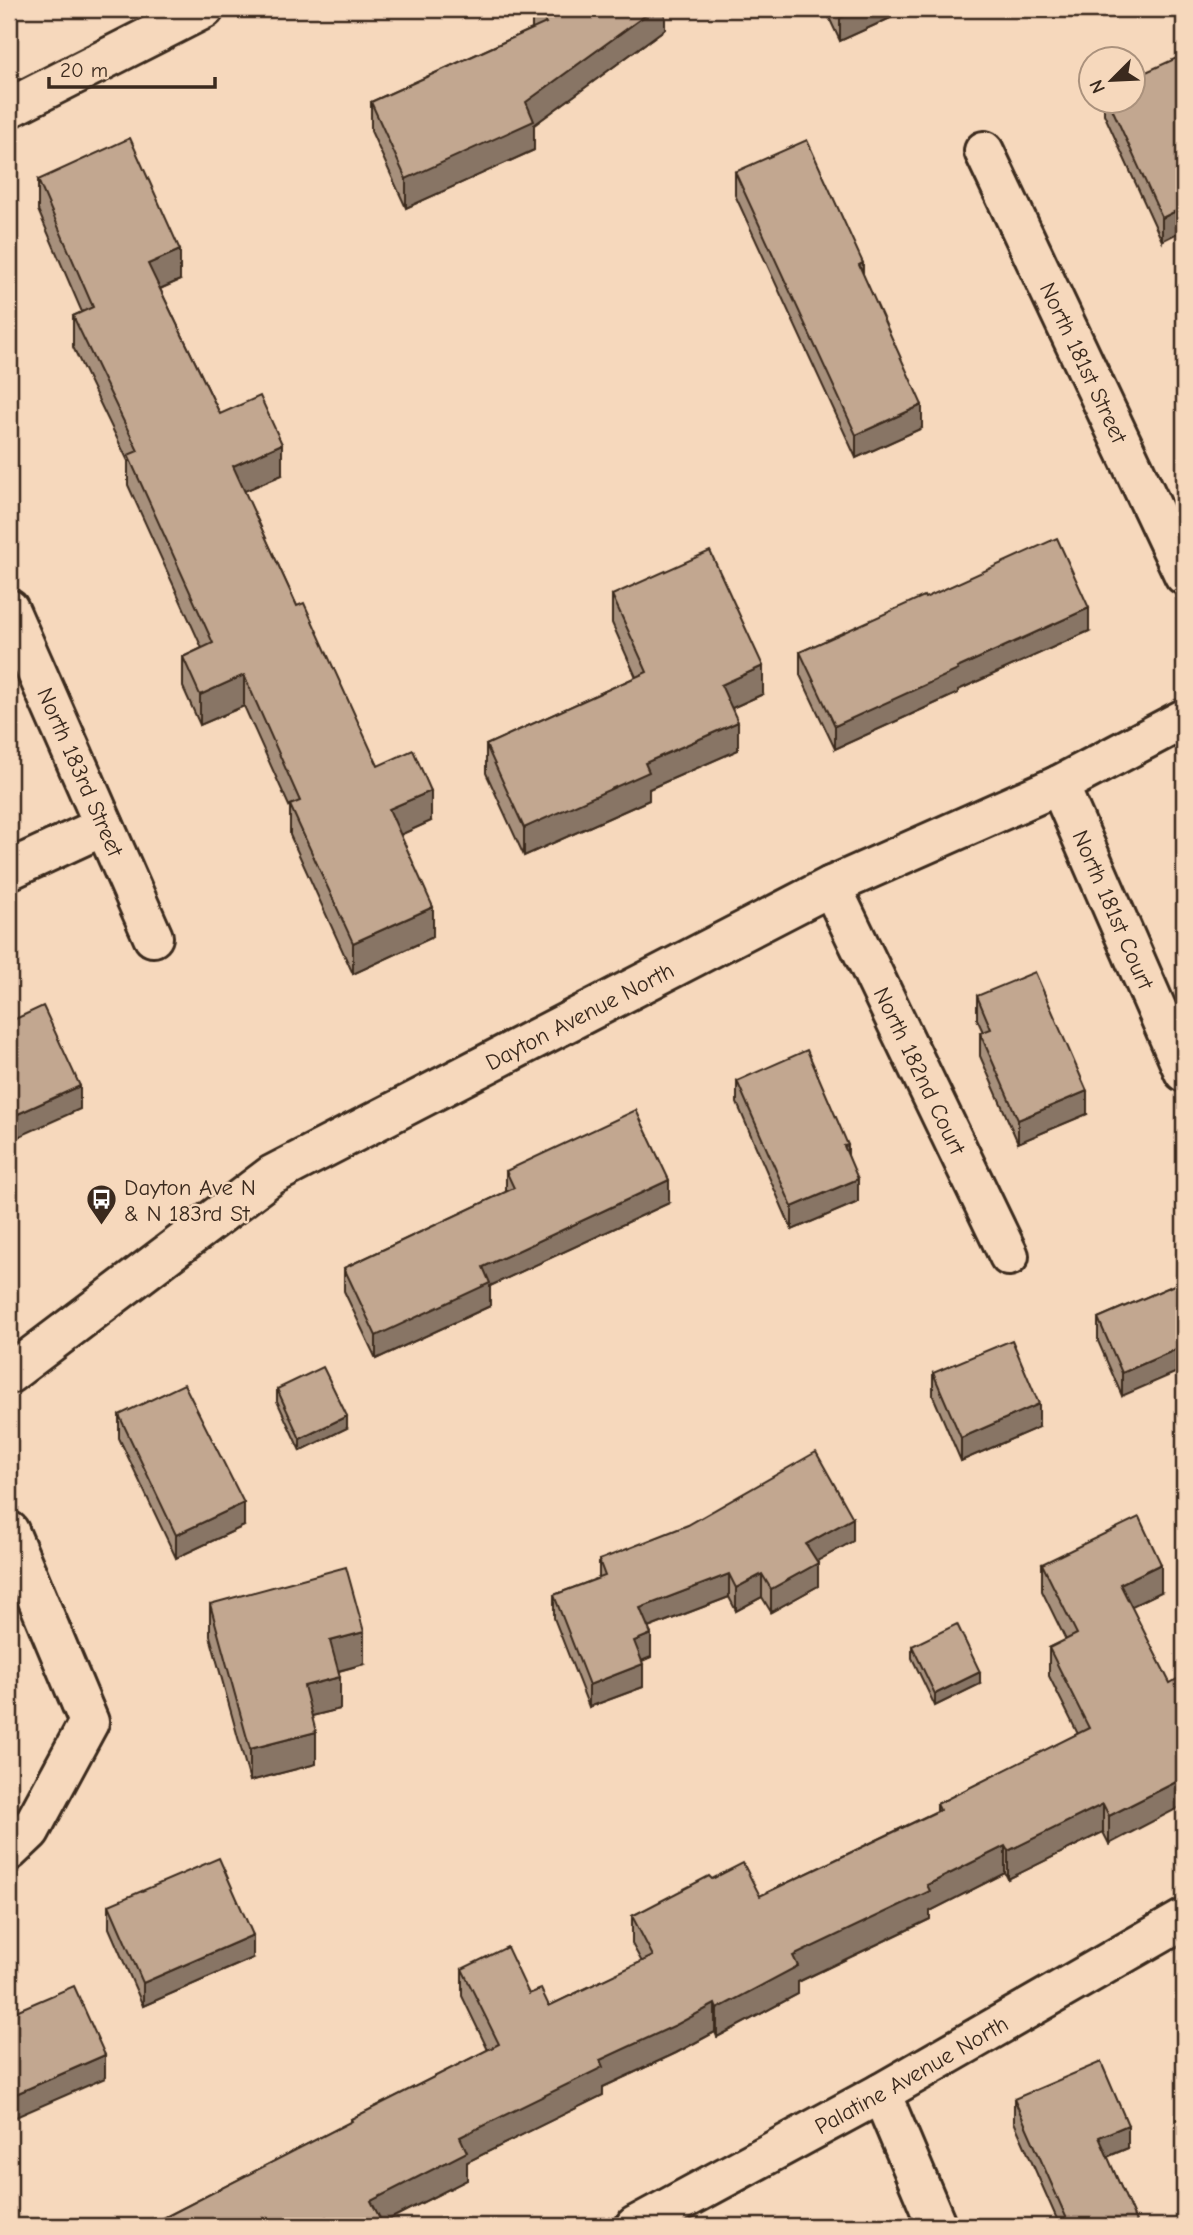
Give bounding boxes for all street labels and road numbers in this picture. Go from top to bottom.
street label: North 181st Street [1034,278,1134,449]
street label: North 183rd Street [32,683,130,862]
street label: North 181st Court [1067,826,1160,995]
street label: Dayton Avenue North [481,956,678,1076]
street label: North 182nd Court [868,983,972,1160]
street label: Palatine Avenue North [810,2010,1013,2140]

